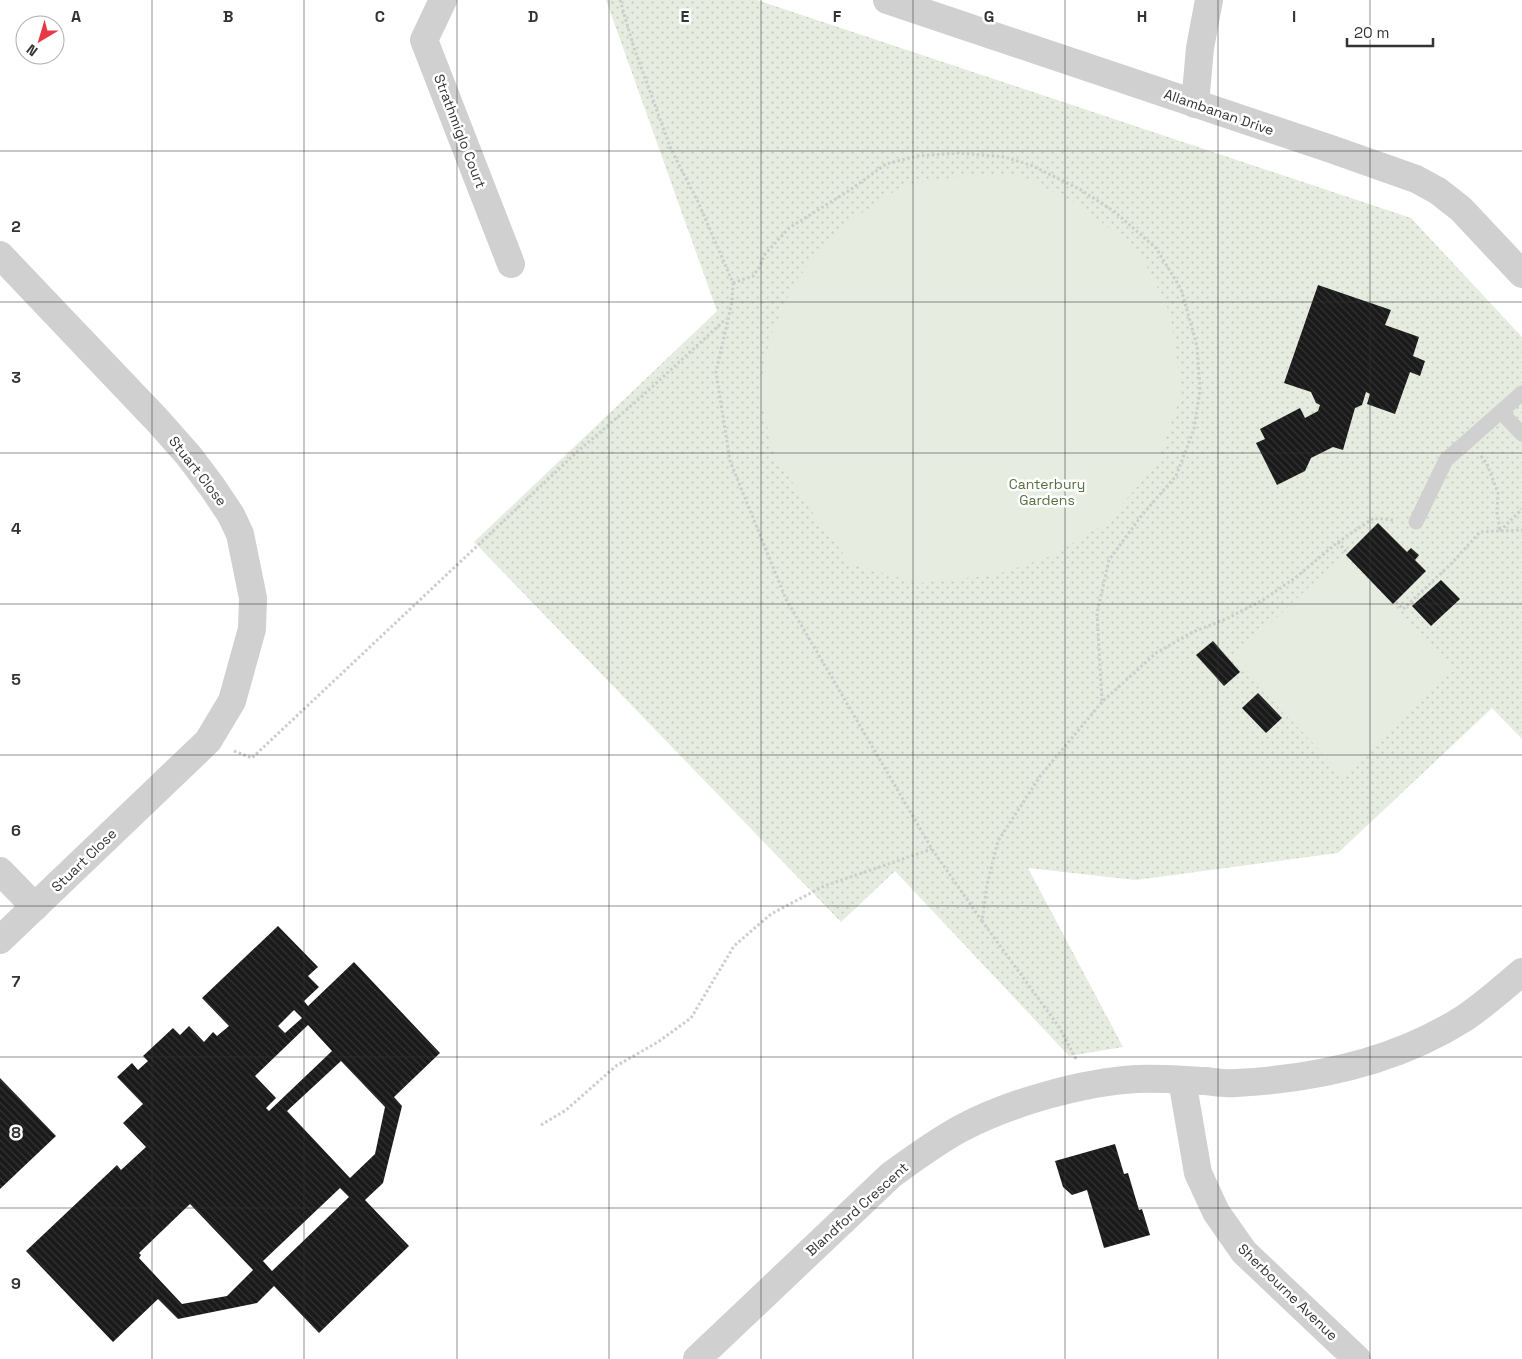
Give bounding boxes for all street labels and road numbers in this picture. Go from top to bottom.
street label: Strathmiglo Court [430,71,490,191]
street label: Allambanan Drive [1162,85,1276,139]
street label: Stuart Close [165,432,231,510]
street label: Stuart Close [48,824,120,896]
street label: Blandford Crescent [802,1158,912,1260]
street label: Sherbourne Avenue [1234,1240,1342,1344]

